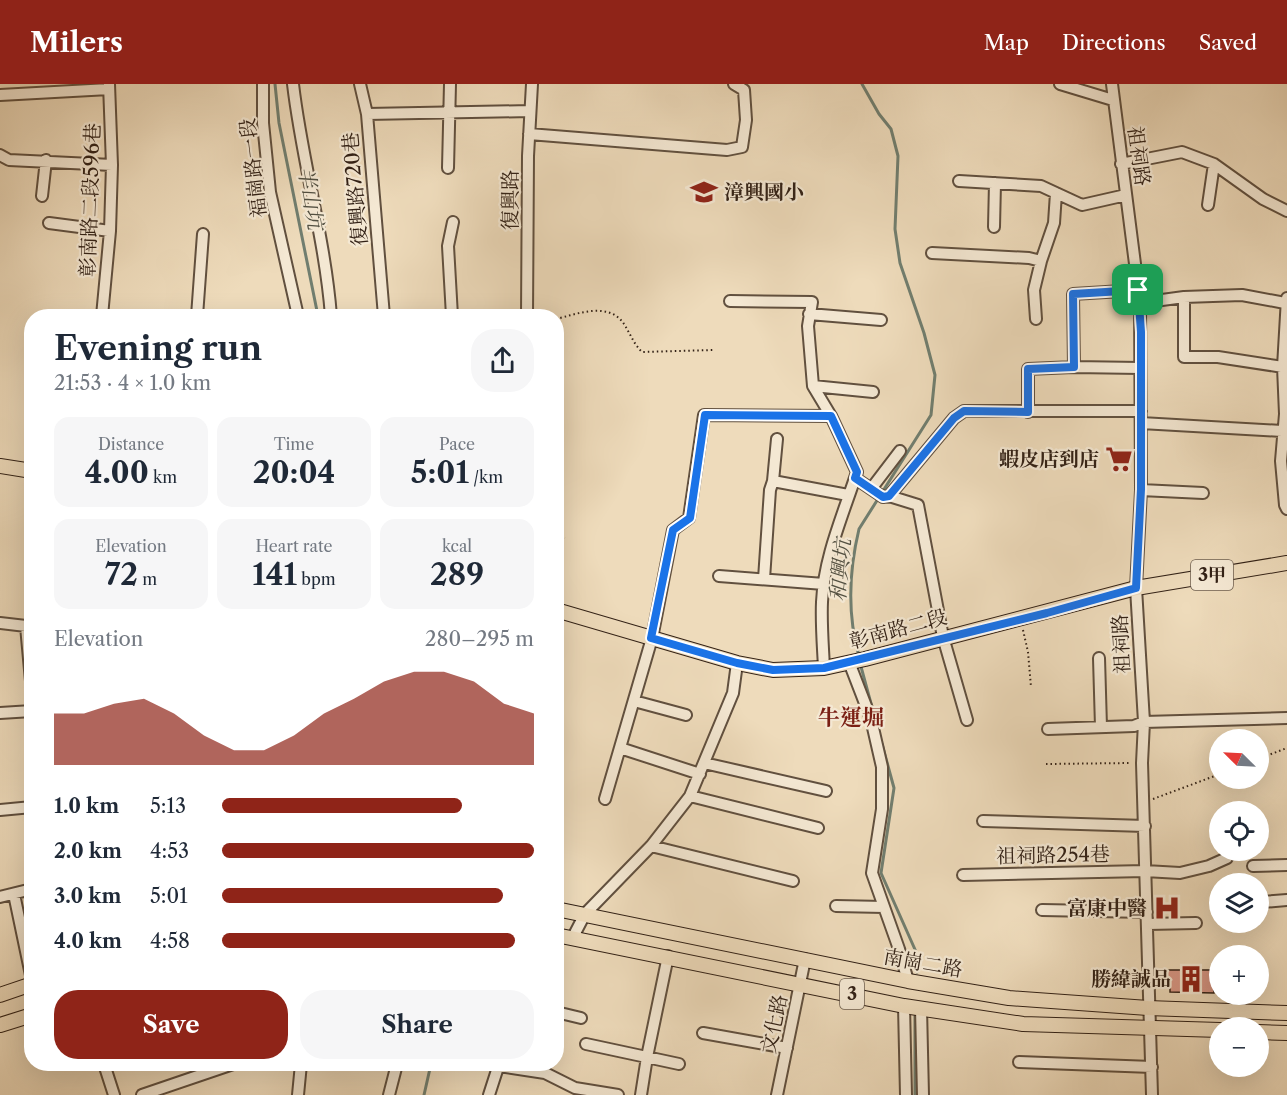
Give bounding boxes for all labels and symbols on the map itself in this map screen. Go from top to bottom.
street label: 福崗路一段 [235,117,271,219]
street label: 彰南路二段596巷 [75,122,105,278]
street label: 祖祠路 [1123,125,1155,187]
street label: 復興路720巷 [338,131,372,247]
water label: 半山坑 [293,165,329,234]
street label: 復興路 [498,170,522,230]
school or university icon: 漳興國小 [689,177,719,207]
place label: 漳興國小 [724,180,804,204]
pin [1112,264,1163,315]
supermarket icon: 蝦皮店到店 [1104,444,1134,474]
place label: 蝦皮店到店 [999,447,1099,471]
water label: 和興坑 [825,535,855,602]
road number: 3甲 [1191,560,1233,590]
street label: 彰南路二段 [847,604,949,654]
street label: 祖祠路 [1107,613,1135,675]
district label: 牛運堀 [818,704,884,731]
north arrow [1209,729,1269,789]
street label: 祖祠路254巷 [996,842,1110,868]
hospital icon: 富康中醫 [1152,893,1182,923]
place label: 富康中醫 [1067,896,1147,920]
street label: 南崗二路 [882,944,964,982]
building icon: 勝緯誠品 [1176,964,1206,994]
place label: 勝緯誠品 [1091,967,1171,991]
road number: 3 [840,979,864,1009]
street label: 文化路 [756,992,792,1056]

